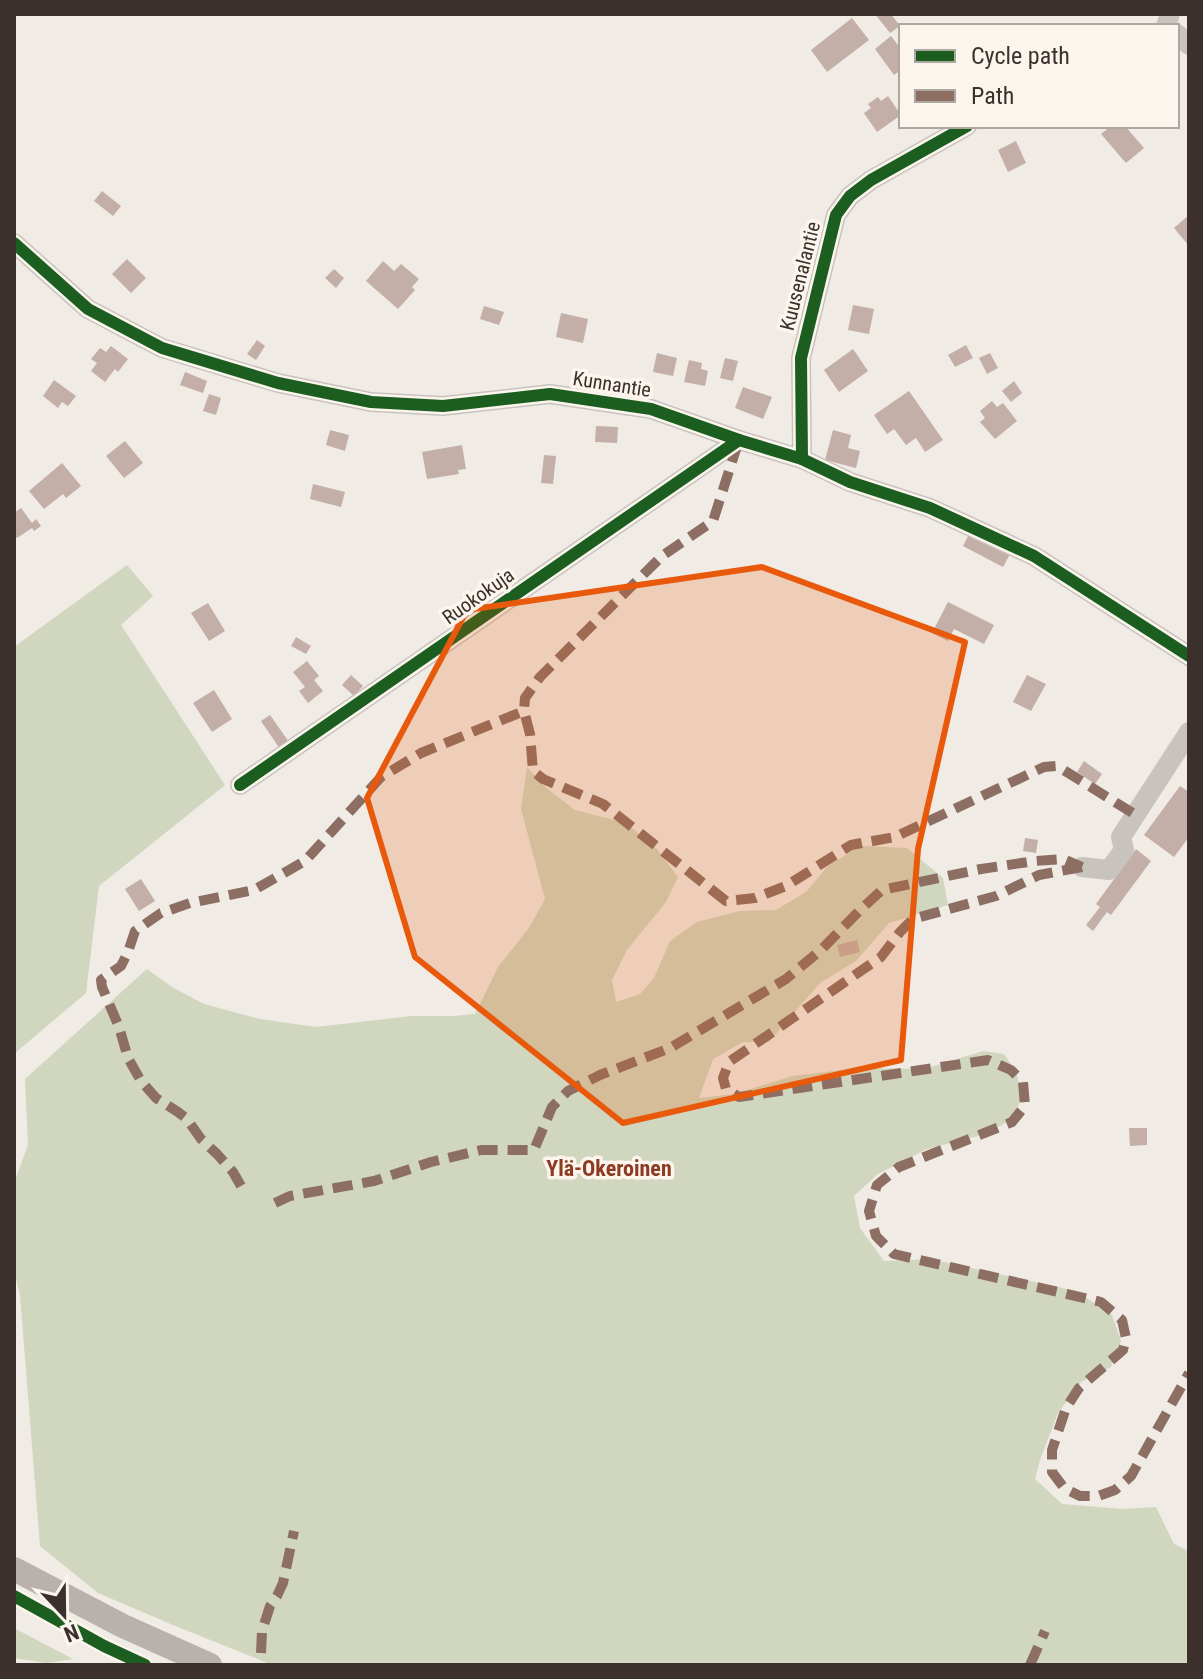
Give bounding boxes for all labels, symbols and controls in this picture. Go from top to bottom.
legend [899,24,1179,128]
text: Cycle path [971,42,1070,70]
text: Path [971,82,1014,110]
street label: Kuusenalantie [775,219,825,333]
street label: Kunnantie [571,366,653,402]
street label: Ruokokuja [437,563,519,629]
district label: Ylä-Okeroinen [546,1156,672,1181]
north arrow [24,1575,104,1655]
text: N [60,1619,82,1647]

